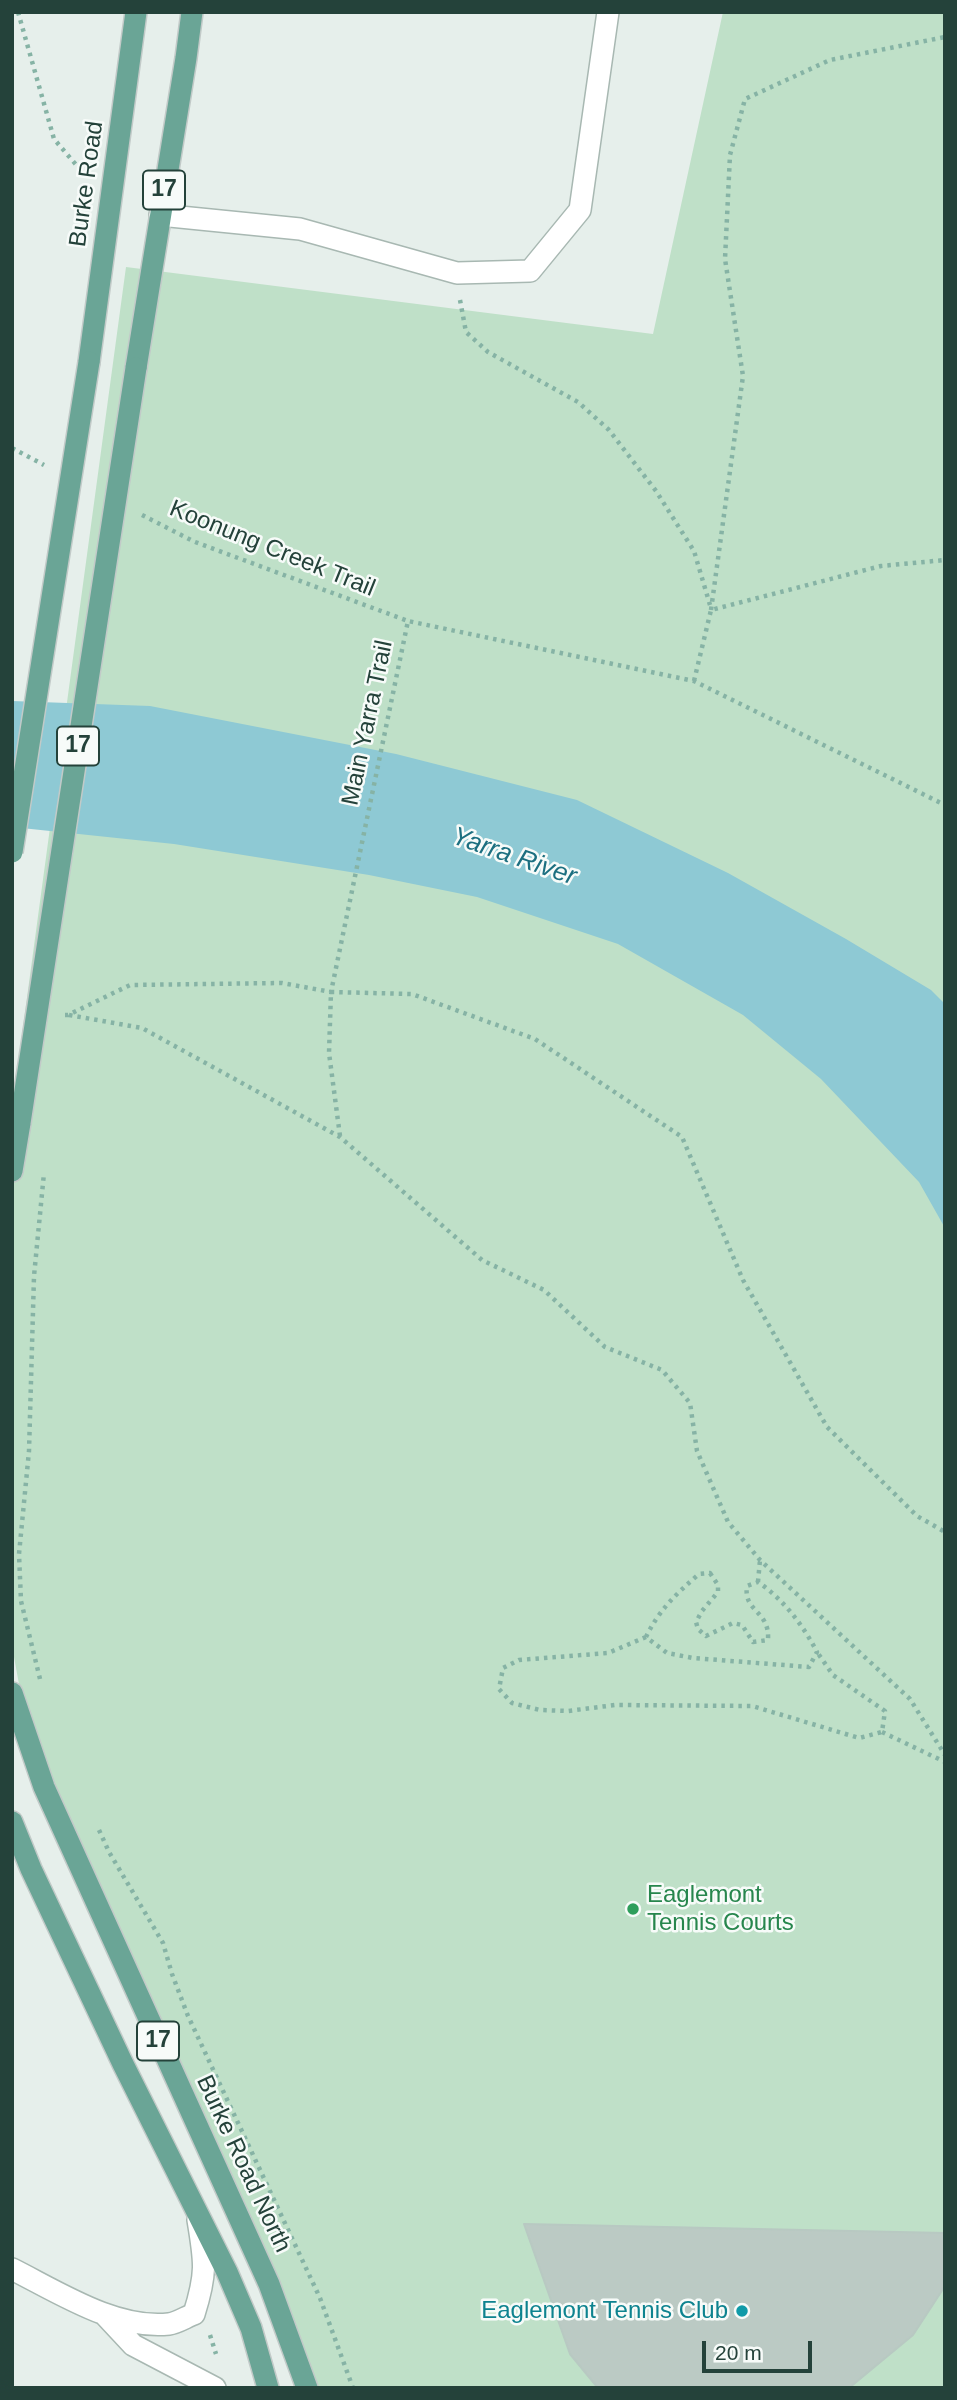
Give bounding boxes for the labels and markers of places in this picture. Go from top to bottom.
place label: Eaglemont Tennis Courts [647,1881,794,1937]
marker: Eaglemont Tennis Courts [625,1901,641,1917]
place label: Eaglemont Tennis Club [481,2297,728,2325]
marker: Eaglemont Tennis Club [734,2303,750,2319]

